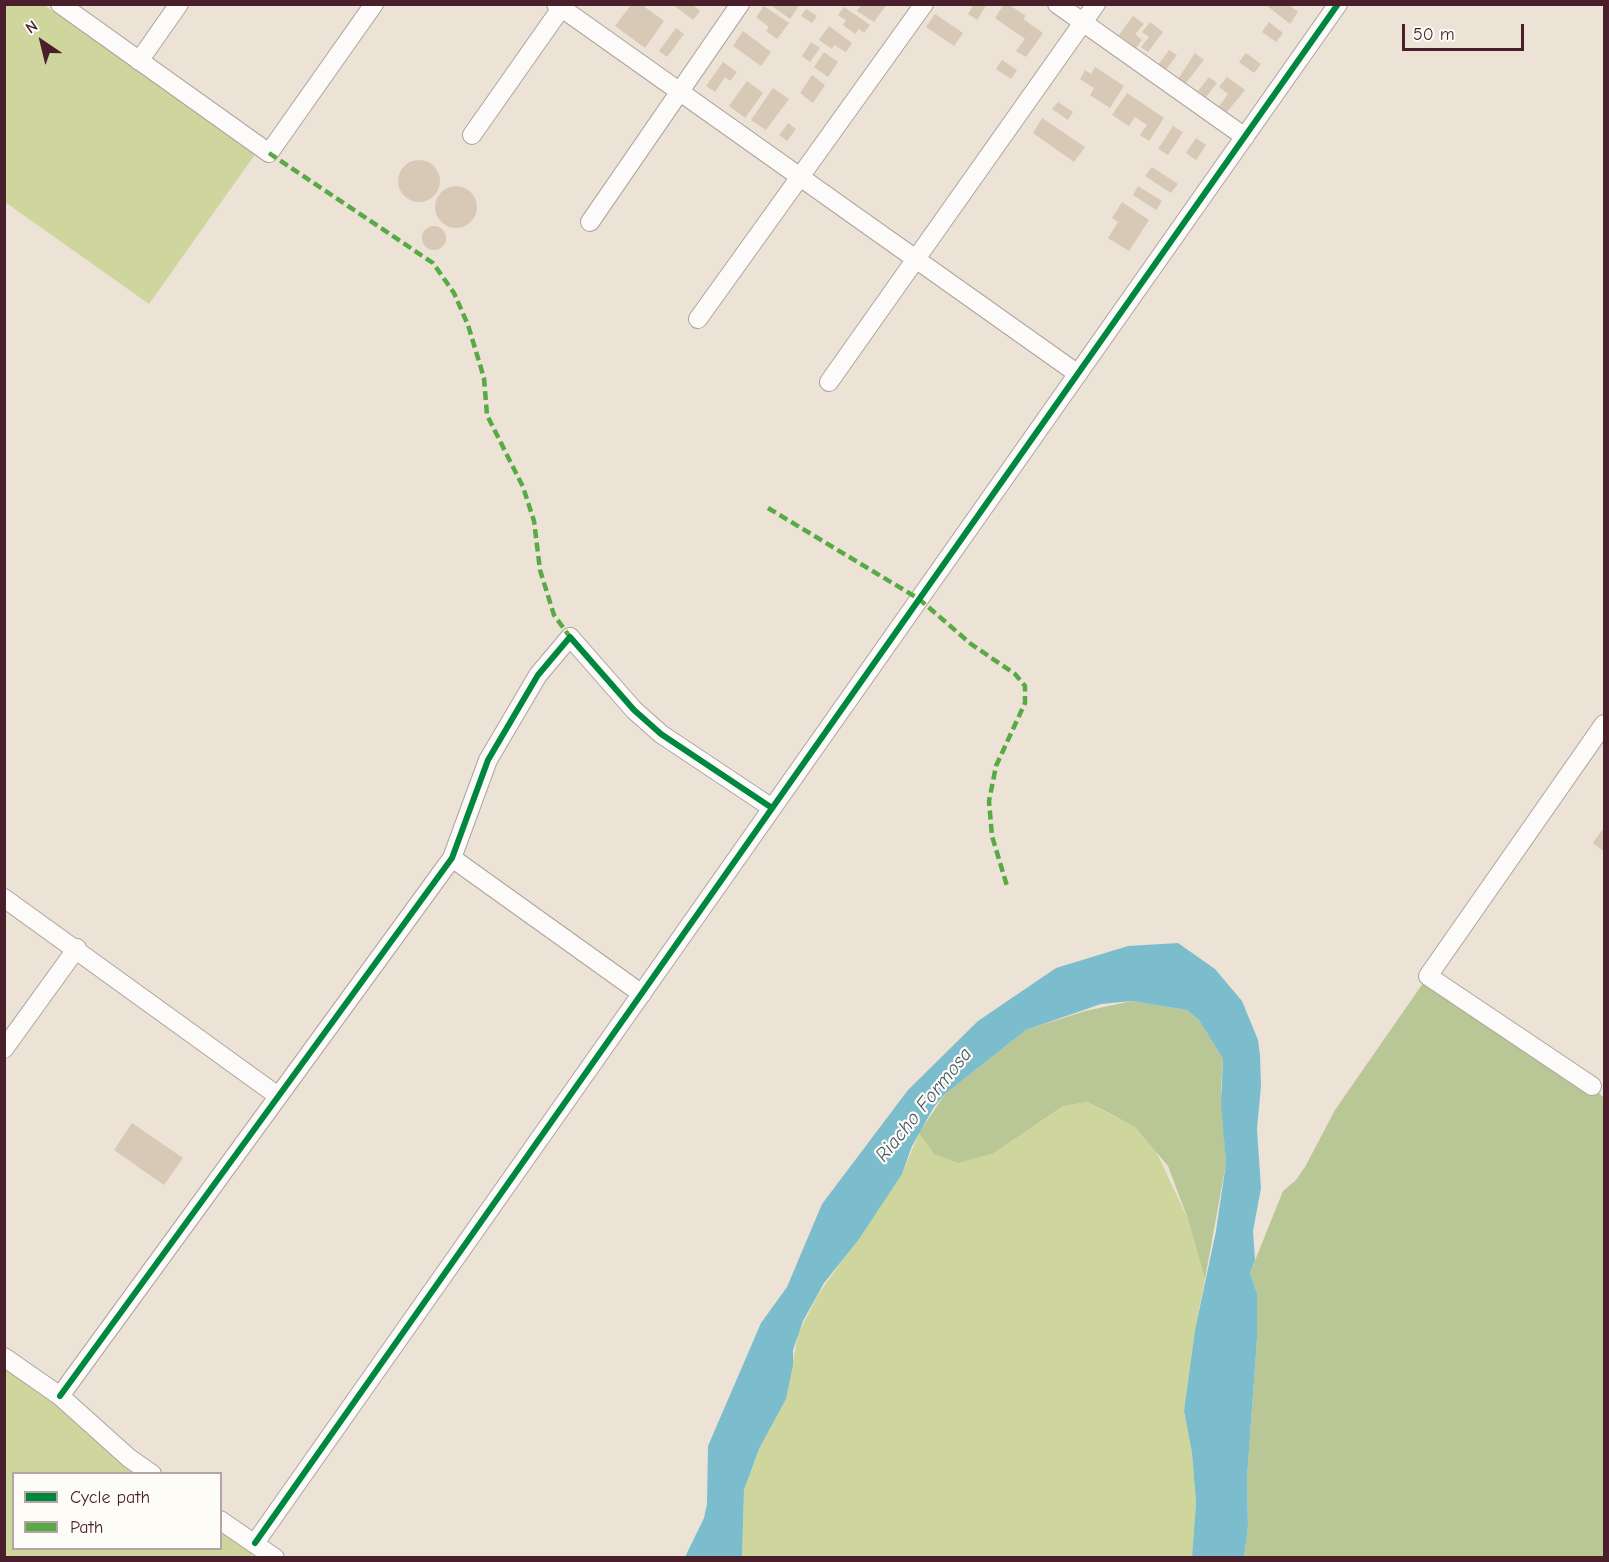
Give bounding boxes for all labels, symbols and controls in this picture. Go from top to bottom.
north arrow [12,12,72,72]
scale bar [1405,12,1526,50]
text: N [22,17,41,38]
text: 50 m [1413,24,1455,45]
water label: Riacho Formosa [871,1043,977,1167]
legend [12,1472,222,1550]
text: Cycle path [70,1487,150,1508]
text: Path [70,1517,103,1538]

